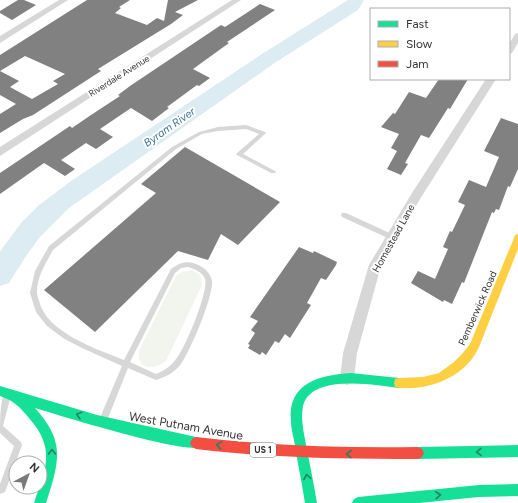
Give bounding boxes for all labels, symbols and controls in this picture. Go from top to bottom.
legend [370,8,510,80]
text: Fast [406,17,429,31]
text: Slow [406,37,433,51]
street label: Riverdale Avenue [86,52,151,99]
text: Jam [406,57,429,71]
water label: Byram River [141,104,198,150]
street label: Homestead Lane [369,201,418,275]
street label: Pemberwick Road [455,269,500,348]
street label: West Putnam Avenue [128,409,244,443]
one-way arrow [75,412,82,420]
one-way arrow [216,441,223,450]
road number: US 1 [250,443,276,457]
one-way arrow [476,448,482,457]
one-way arrow [48,449,57,455]
one-way arrow [346,450,352,458]
north arrow [8,455,48,495]
text: N [27,460,42,476]
one-way arrow [303,474,312,480]
one-way arrow [435,490,441,499]

